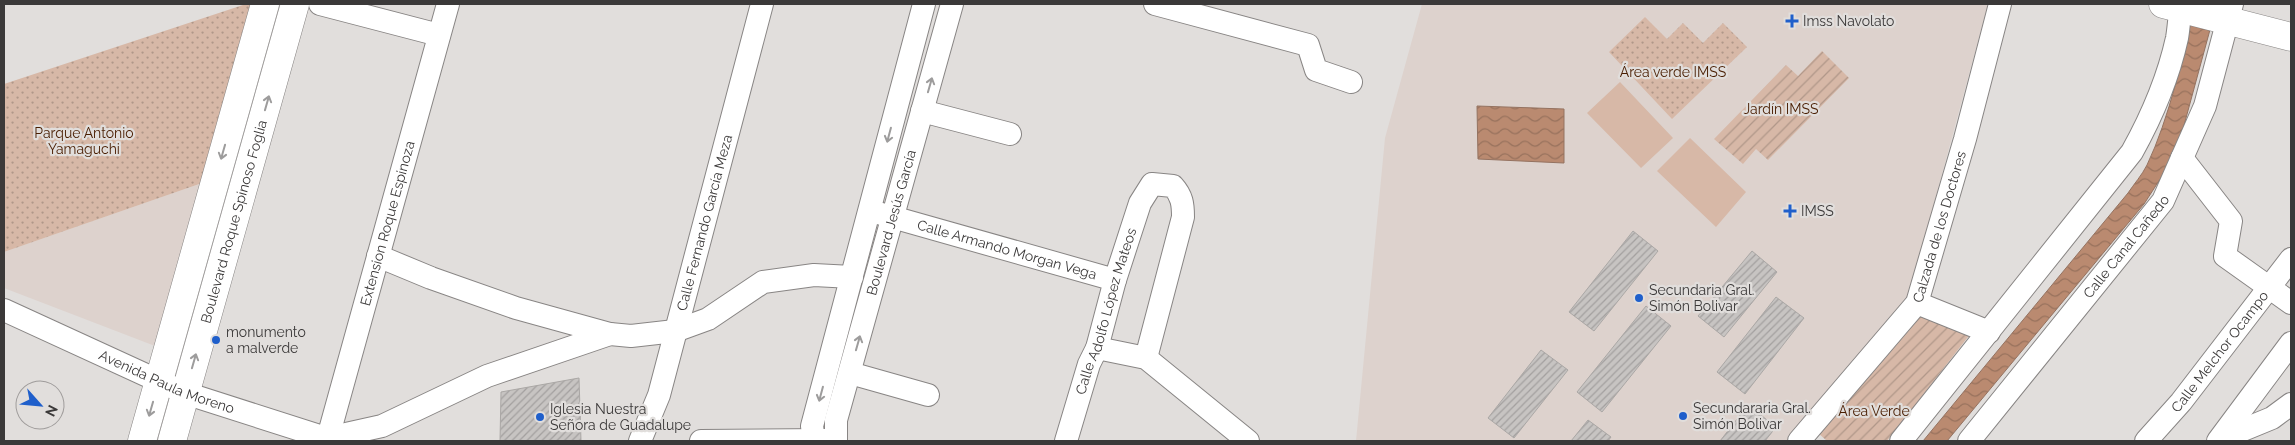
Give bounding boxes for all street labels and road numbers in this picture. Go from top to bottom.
street label: Boulevard Roque Spinoso Foglia [198,118,270,325]
street label: Calle Fernando García Meza [674,133,735,312]
street label: Extension Roque Espinoza [357,139,418,307]
street label: Boulevard Jesús García [863,148,919,297]
street label: Calzada de los Doctores [1910,149,1969,304]
street label: Calle Canal Cañedo [2080,193,2172,301]
street label: Calle Armando Morgan Vega [915,216,1099,282]
street label: Calle Adolfo López Mateos [1072,226,1139,396]
street label: Calle Melchor Ocampo [2168,288,2272,415]
street label: Avenida Paula Moreno [96,347,236,416]

